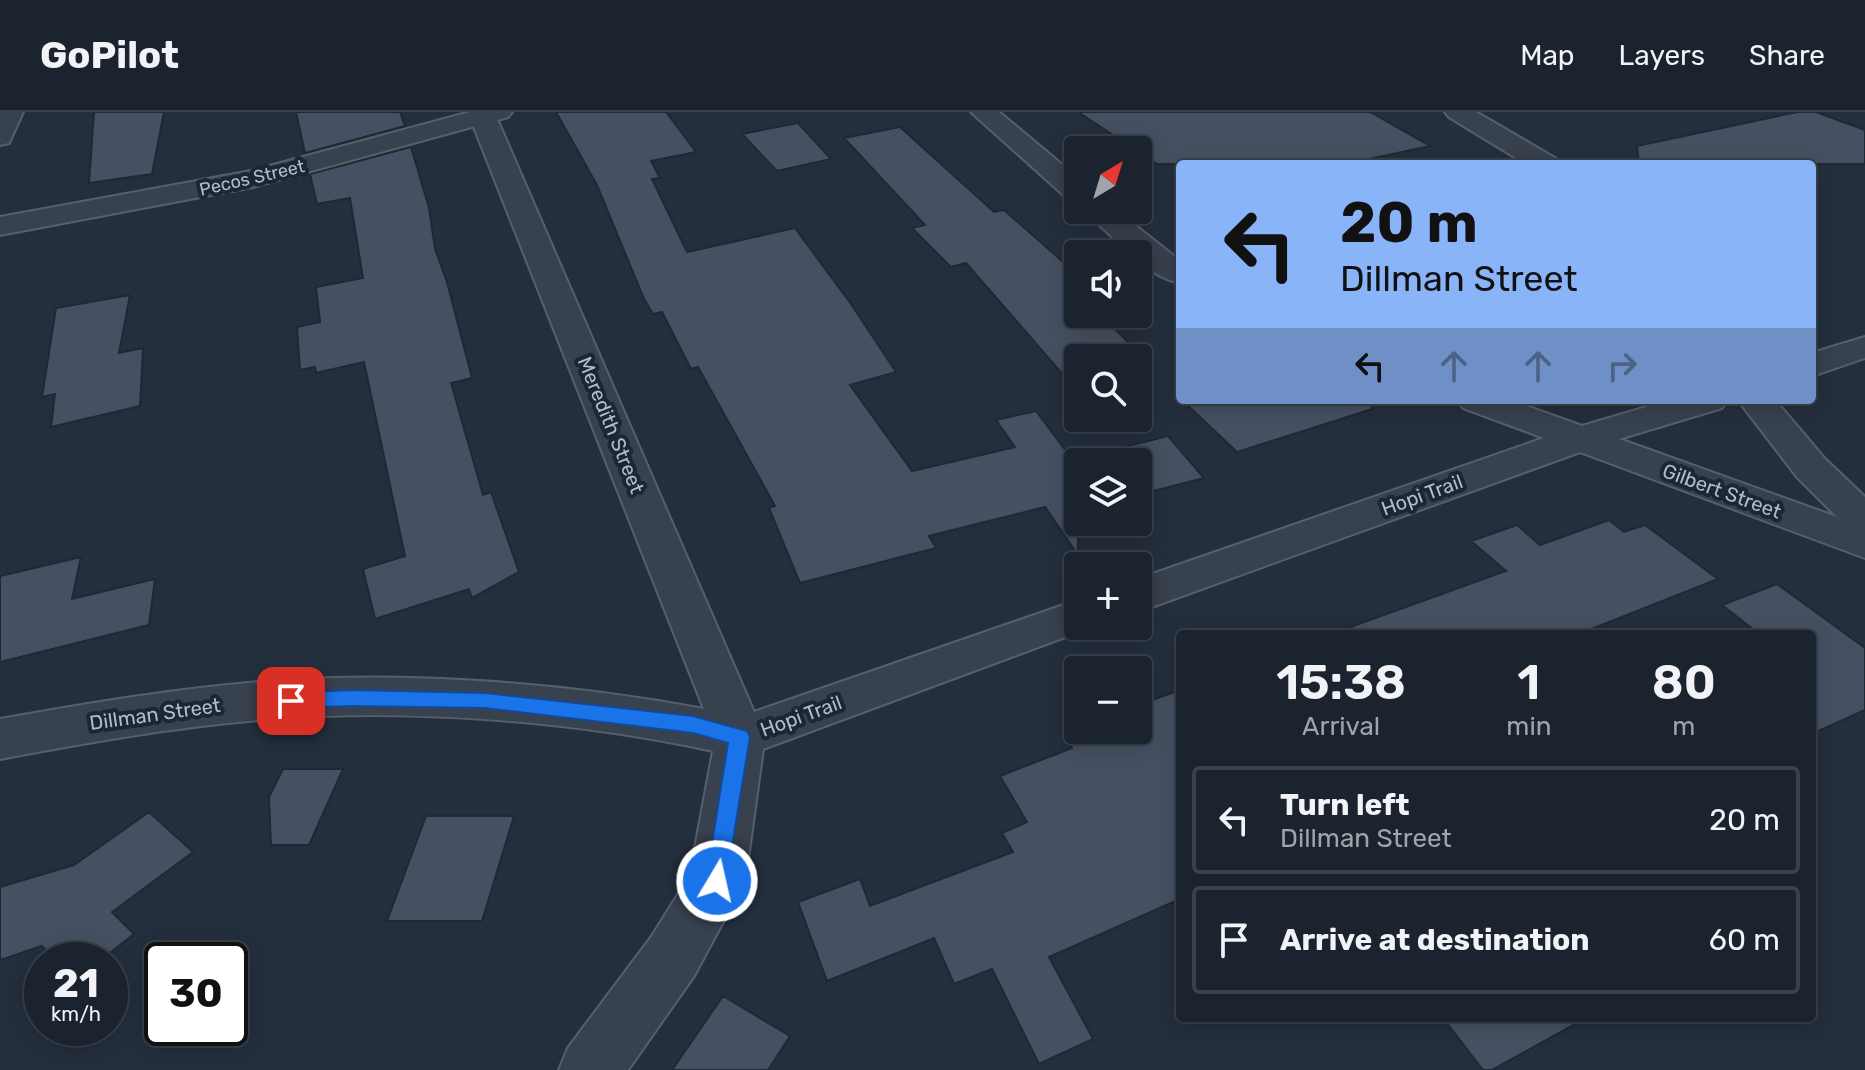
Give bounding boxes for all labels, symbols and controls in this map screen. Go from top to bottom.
text: GoPilot [40,32,179,78]
text: Map [1520,39,1575,72]
text: Layers [1619,39,1705,72]
text: Share [1749,39,1825,72]
north arrow [1064,136,1152,224]
map controls [1064,136,1152,744]
street label: Pecos Street [197,155,307,201]
text: 20 m [1340,190,1478,256]
icon: left [1208,192,1312,296]
button: sound [1064,240,1152,328]
text: Dillman Street [1340,257,1578,300]
button: search [1064,344,1152,432]
icon: left [1348,344,1392,388]
icon: ahead [1432,344,1476,388]
icon: ahead [1516,344,1560,388]
icon: right [1600,344,1644,388]
street label: Meredith Street [573,353,649,497]
button: layers [1064,448,1152,536]
street label: Gilbert Street [1659,458,1785,524]
street label: Hopi Trail [1378,469,1466,521]
button: + [1064,552,1152,640]
text: 15:38 [1276,654,1406,711]
text: 1 [1517,654,1540,711]
text: 80 [1652,654,1716,711]
button: − [1064,656,1152,744]
pin [257,667,325,735]
icon: arrive [269,679,313,723]
street label: Hopi Trail [757,690,845,742]
street label: Dillman Street [88,693,222,735]
text: Arrival [1302,711,1380,742]
text: min [1506,711,1551,742]
text: m [1672,711,1695,742]
text: Turn left [1280,787,1410,823]
icon: left [1212,798,1256,842]
text: 20 m [1709,802,1780,838]
text: Dillman Street [1280,823,1452,854]
position arrow [675,839,759,923]
icon: arrive [1212,918,1256,962]
text: Arrive at destination [1280,922,1590,958]
text: 60 m [1709,922,1780,958]
speed limit sign: 30 [144,942,248,1046]
text: 21 [53,960,99,1007]
text: km/h [51,1002,101,1026]

